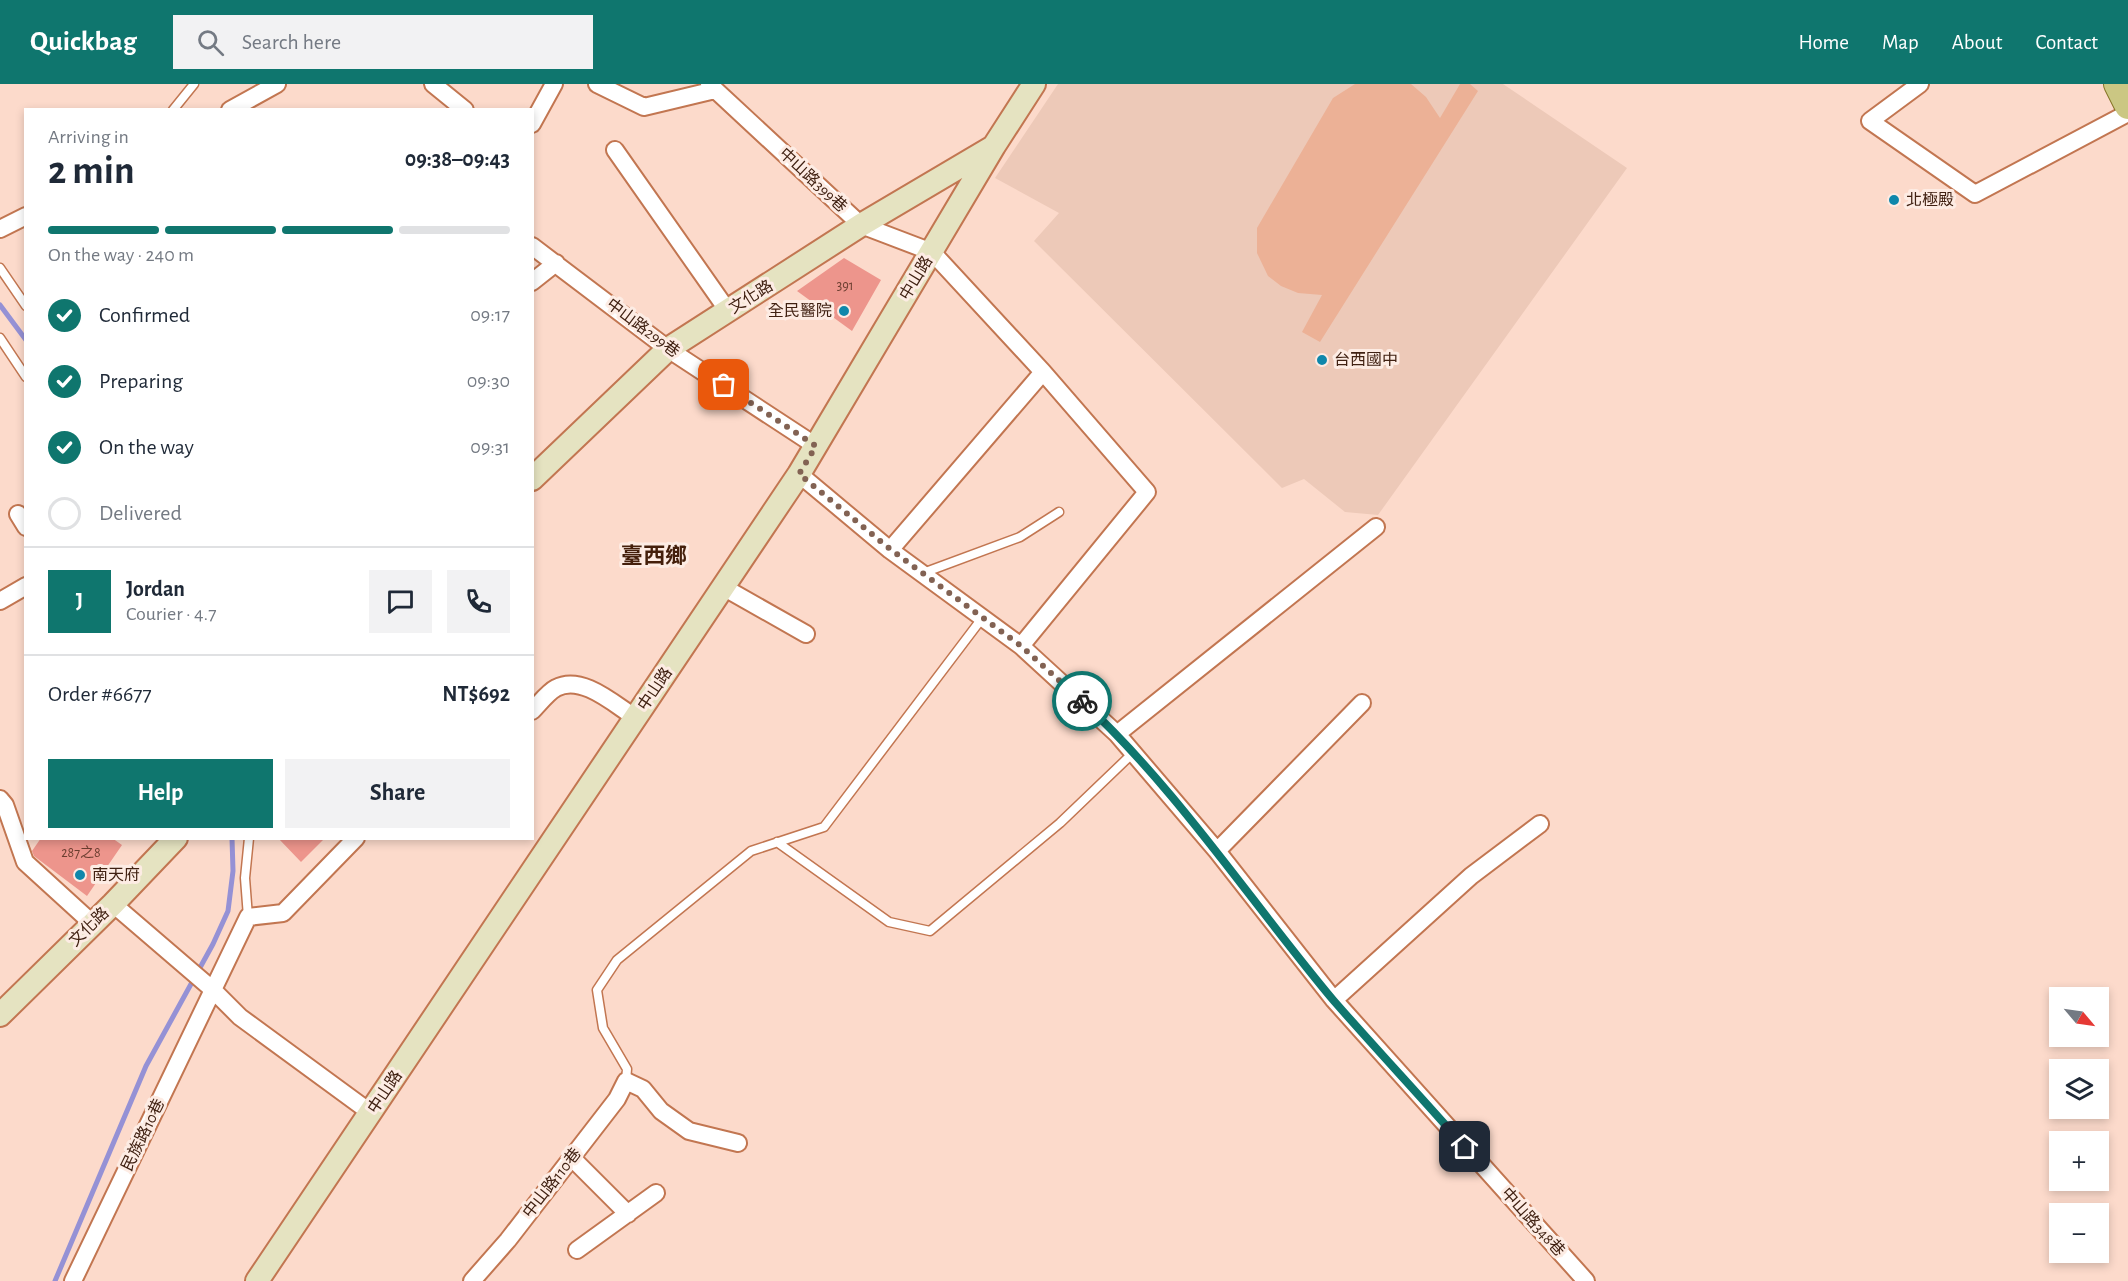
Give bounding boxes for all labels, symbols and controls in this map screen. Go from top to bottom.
search box [173,15,593,69]
icon: search [194,26,227,59]
text: Quickbag [30,28,137,56]
text: Search here [242,31,341,53]
text: Home [1798,32,1849,53]
text: Map [1882,32,1919,53]
text: About [1952,32,2002,53]
text: Contact [2035,32,2098,53]
text: Arriving in [48,127,129,147]
street label: 中山路399巷 [776,144,850,215]
text: 09:38–09:43 [405,148,510,170]
text: 2 min [48,152,135,191]
place label: 北極殿 [1906,191,1954,208]
marker: 北極殿 [1887,193,1901,207]
text: On the way · 240 m [48,245,194,265]
street label: 中山路 [896,253,935,303]
street label: 文化路 [726,277,776,317]
house number: 391 [836,279,854,293]
street label: 中山路299巷 [604,295,683,360]
icon: check [48,299,81,332]
place label: 全民醫院 [768,302,832,319]
text: Confirmed [99,304,190,326]
marker: 全民醫院 [837,304,851,318]
text: 09:17 [470,305,510,325]
place label: 台西國中 [1334,351,1398,368]
marker: 台西國中 [1315,353,1329,367]
pin [698,359,749,410]
icon: check [48,365,81,398]
icon: bag [707,368,740,401]
text: Preparing [99,370,183,392]
text: 09:30 [467,371,510,391]
icon: check [48,431,81,464]
text: On the way [99,436,194,458]
text: 09:31 [470,437,510,457]
text: Delivered [99,502,182,524]
district label: 臺西鄉 [621,544,687,567]
button: chat [369,570,432,633]
button: phone [447,570,510,633]
text: Jordan [126,578,185,600]
text: J [76,590,83,612]
text: Courier · 4.7 [126,604,217,624]
street label: 中山路 [634,664,675,713]
courier [1052,671,1112,731]
text: Order #6677 [48,683,152,705]
text: NT$692 [442,683,510,705]
icon: bike [1066,685,1099,718]
button: Help [48,759,273,828]
button: Share [285,759,510,828]
house number: 287之8 [61,845,101,860]
place label: 南天府 [92,866,140,883]
marker: 南天府 [73,868,87,882]
street label: 文化路 [65,904,112,949]
north arrow [2049,987,2109,1047]
map controls [2049,987,2109,1263]
button: layers [2049,1059,2109,1119]
street label: 中山路 [364,1067,405,1116]
street label: 民族路10巷 [118,1096,167,1174]
pin [1439,1121,1490,1172]
icon: home [1448,1130,1481,1163]
button: + [2049,1131,2109,1191]
street label: 中山路110巷 [519,1145,584,1221]
street label: 中山路348巷 [1498,1184,1568,1259]
button: − [2049,1203,2109,1263]

